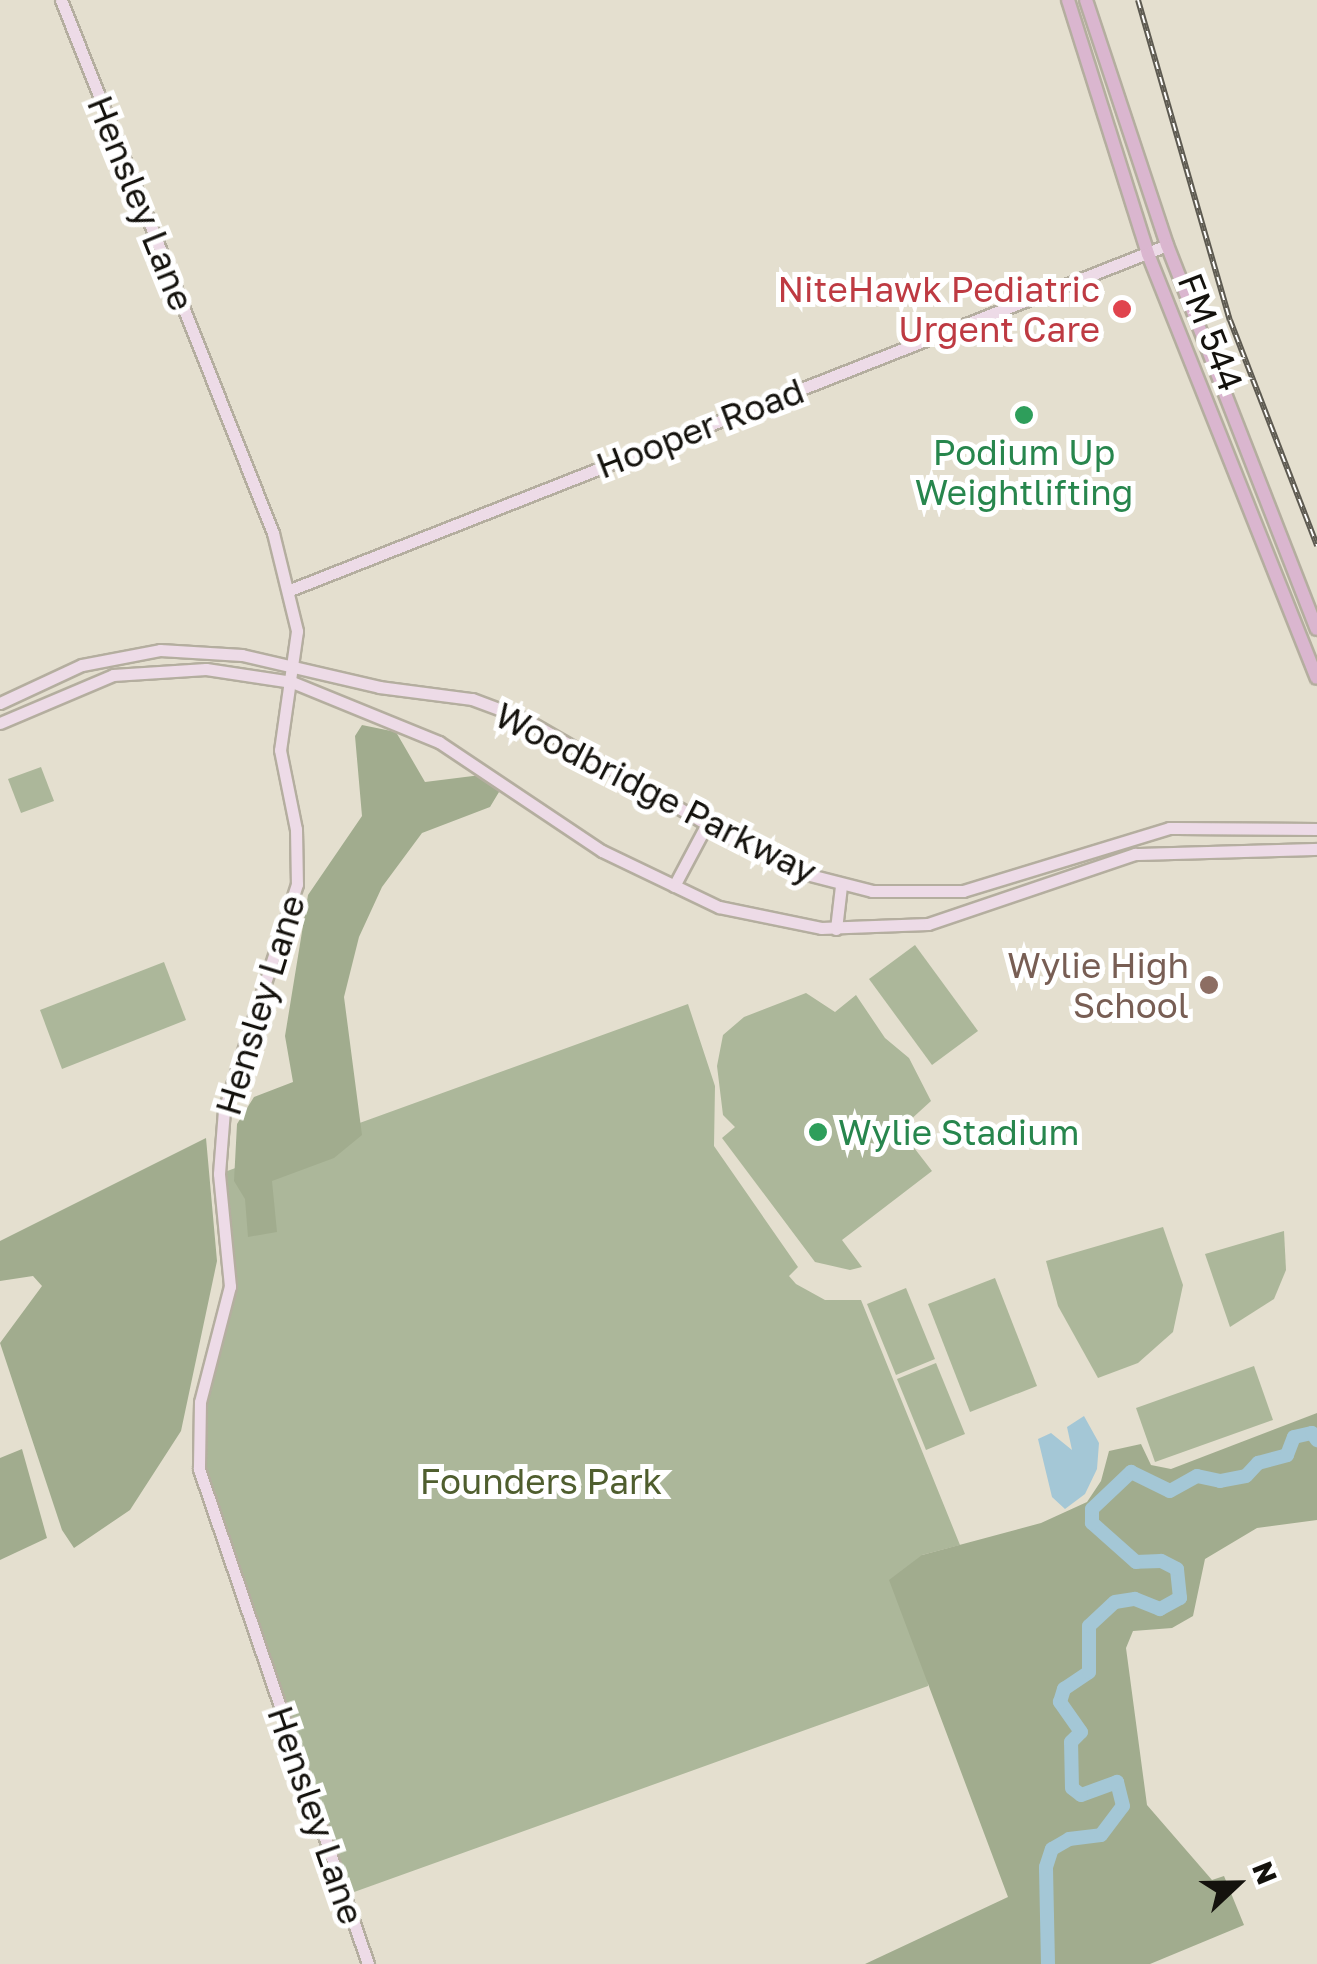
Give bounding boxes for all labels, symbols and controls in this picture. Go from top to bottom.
street label: Hensley Lane [79,90,203,316]
street label: FM 544 [1169,267,1253,397]
place label: NiteHawk Pediatric Urgent Care [778,268,1100,350]
marker: NiteHawk Pediatric Urgent Care [1109,296,1135,322]
street label: Hooper Road [590,369,810,487]
marker: Podium Up Weightlifting [1013,404,1035,426]
place label: Podium Up Weightlifting [915,431,1133,513]
street label: Woodbridge Parkway [488,694,824,892]
street label: Hensley Lane [207,890,313,1120]
place label: Wylie High School [1007,944,1189,1026]
marker: Wylie High School [1198,974,1220,996]
place label: Wylie Stadium [838,1111,1079,1153]
marker: Wylie Stadium [807,1121,829,1143]
park label: Founders Park [420,1460,662,1502]
street label: Hensley Lane [259,1701,373,1929]
north arrow [1187,1834,1287,1934]
text: N [1246,1857,1285,1889]

